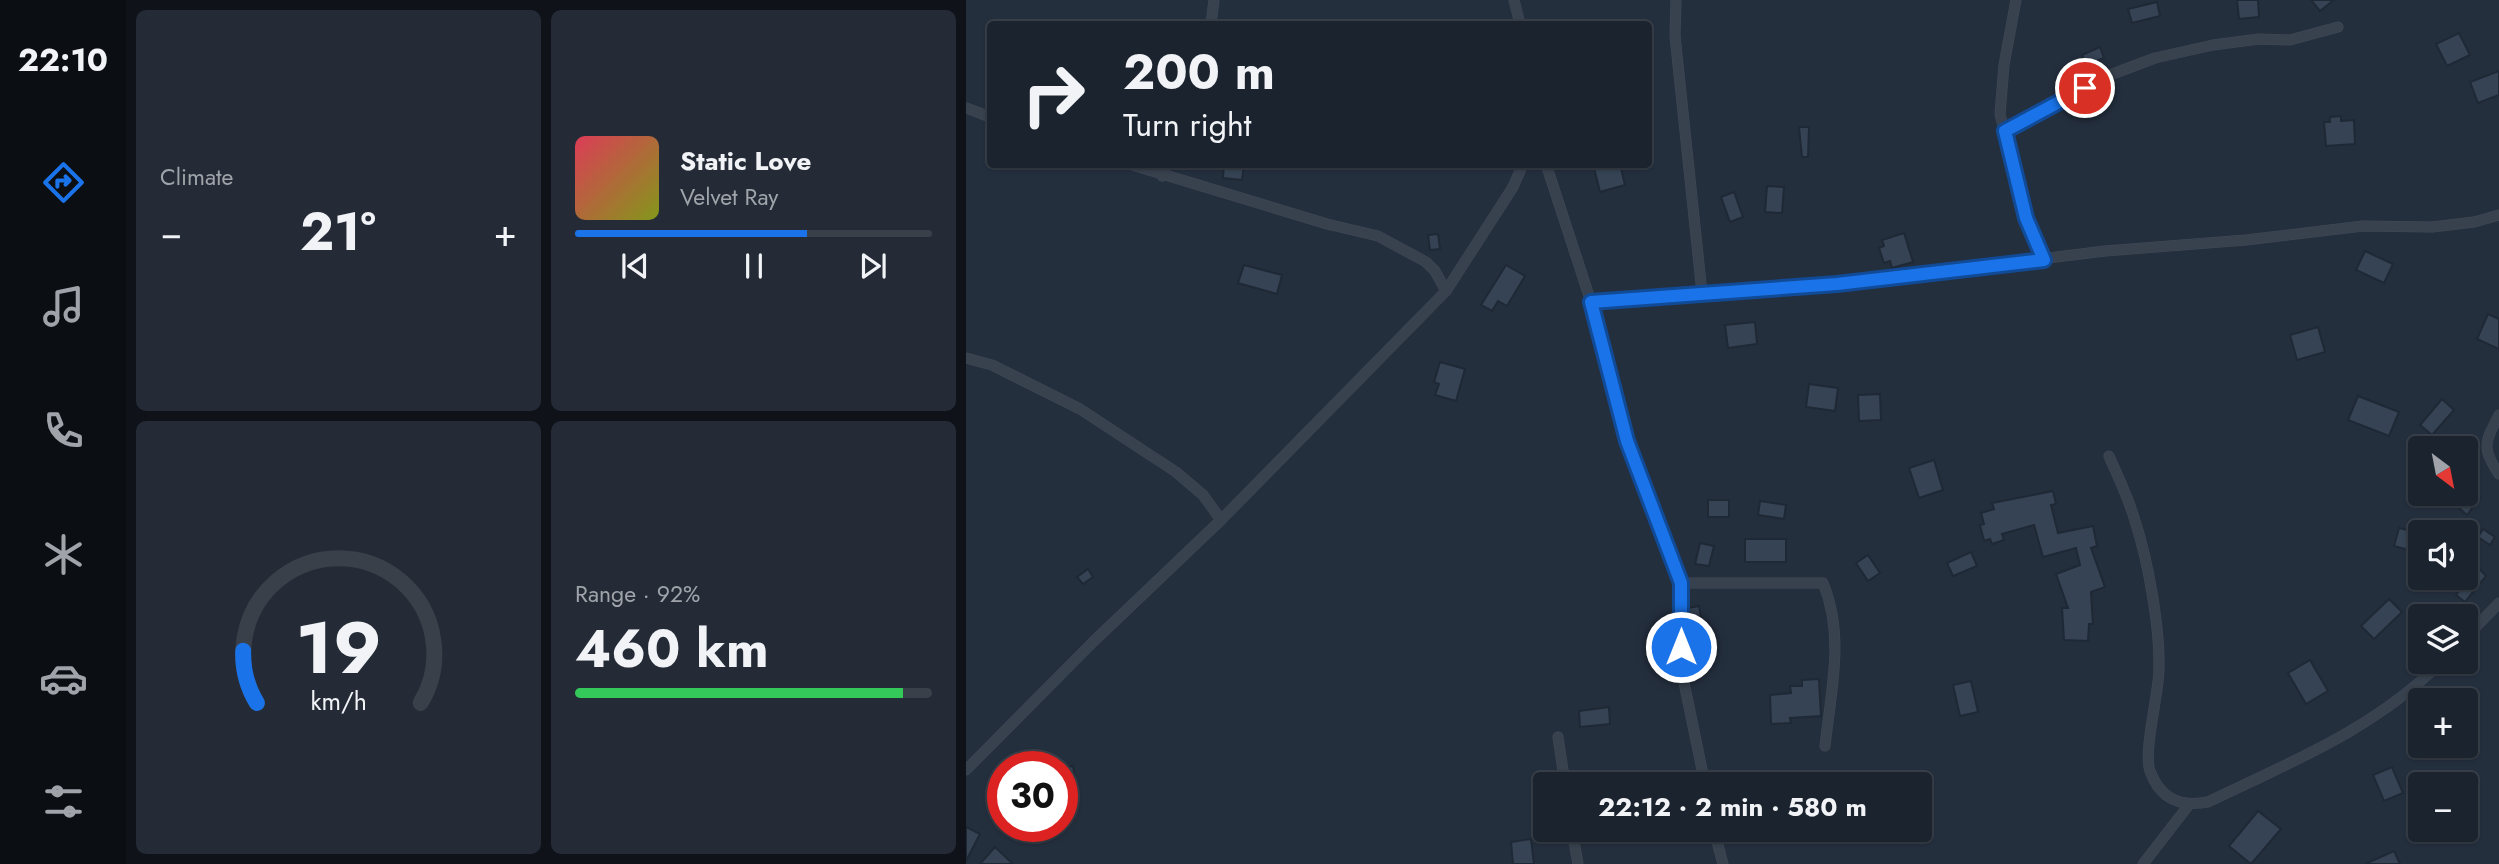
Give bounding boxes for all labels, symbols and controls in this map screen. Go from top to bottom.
text: 22:10 [18,37,108,83]
text: 200 m [1123,37,1275,107]
icon: right [1008,49,1099,140]
pin [2055,58,2115,118]
icon: arrive [2066,69,2104,107]
text: Turn right [1123,102,1252,148]
text: Static Love [680,142,812,180]
icon: directions [39,158,88,207]
text: Climate [160,160,233,194]
text: Velvet Ray [680,180,778,214]
text: 21° [300,194,376,270]
text: − [160,205,182,260]
text: + [494,205,517,260]
icon: previous [616,247,654,285]
icon: pause [735,247,773,285]
icon: next [854,247,892,285]
icon: music [39,282,88,331]
icon: phone [39,406,88,455]
north arrow [2408,436,2478,506]
map controls [2408,436,2478,842]
button: sound [2408,520,2478,590]
icon: climate [39,530,88,579]
text: Range · 92% [575,577,700,611]
text: 19 [296,596,381,701]
button: layers [2408,604,2478,674]
position arrow [1644,610,1718,684]
text: 460 km [575,611,769,687]
icon: car [39,654,88,703]
text: km/h [310,683,367,719]
button: + [2408,688,2478,758]
speed limit sign: 30 [987,751,1078,842]
button: − [2408,772,2478,842]
icon: filters [39,777,88,826]
text: 22:12 · 2 min · 580 m [1598,788,1867,826]

